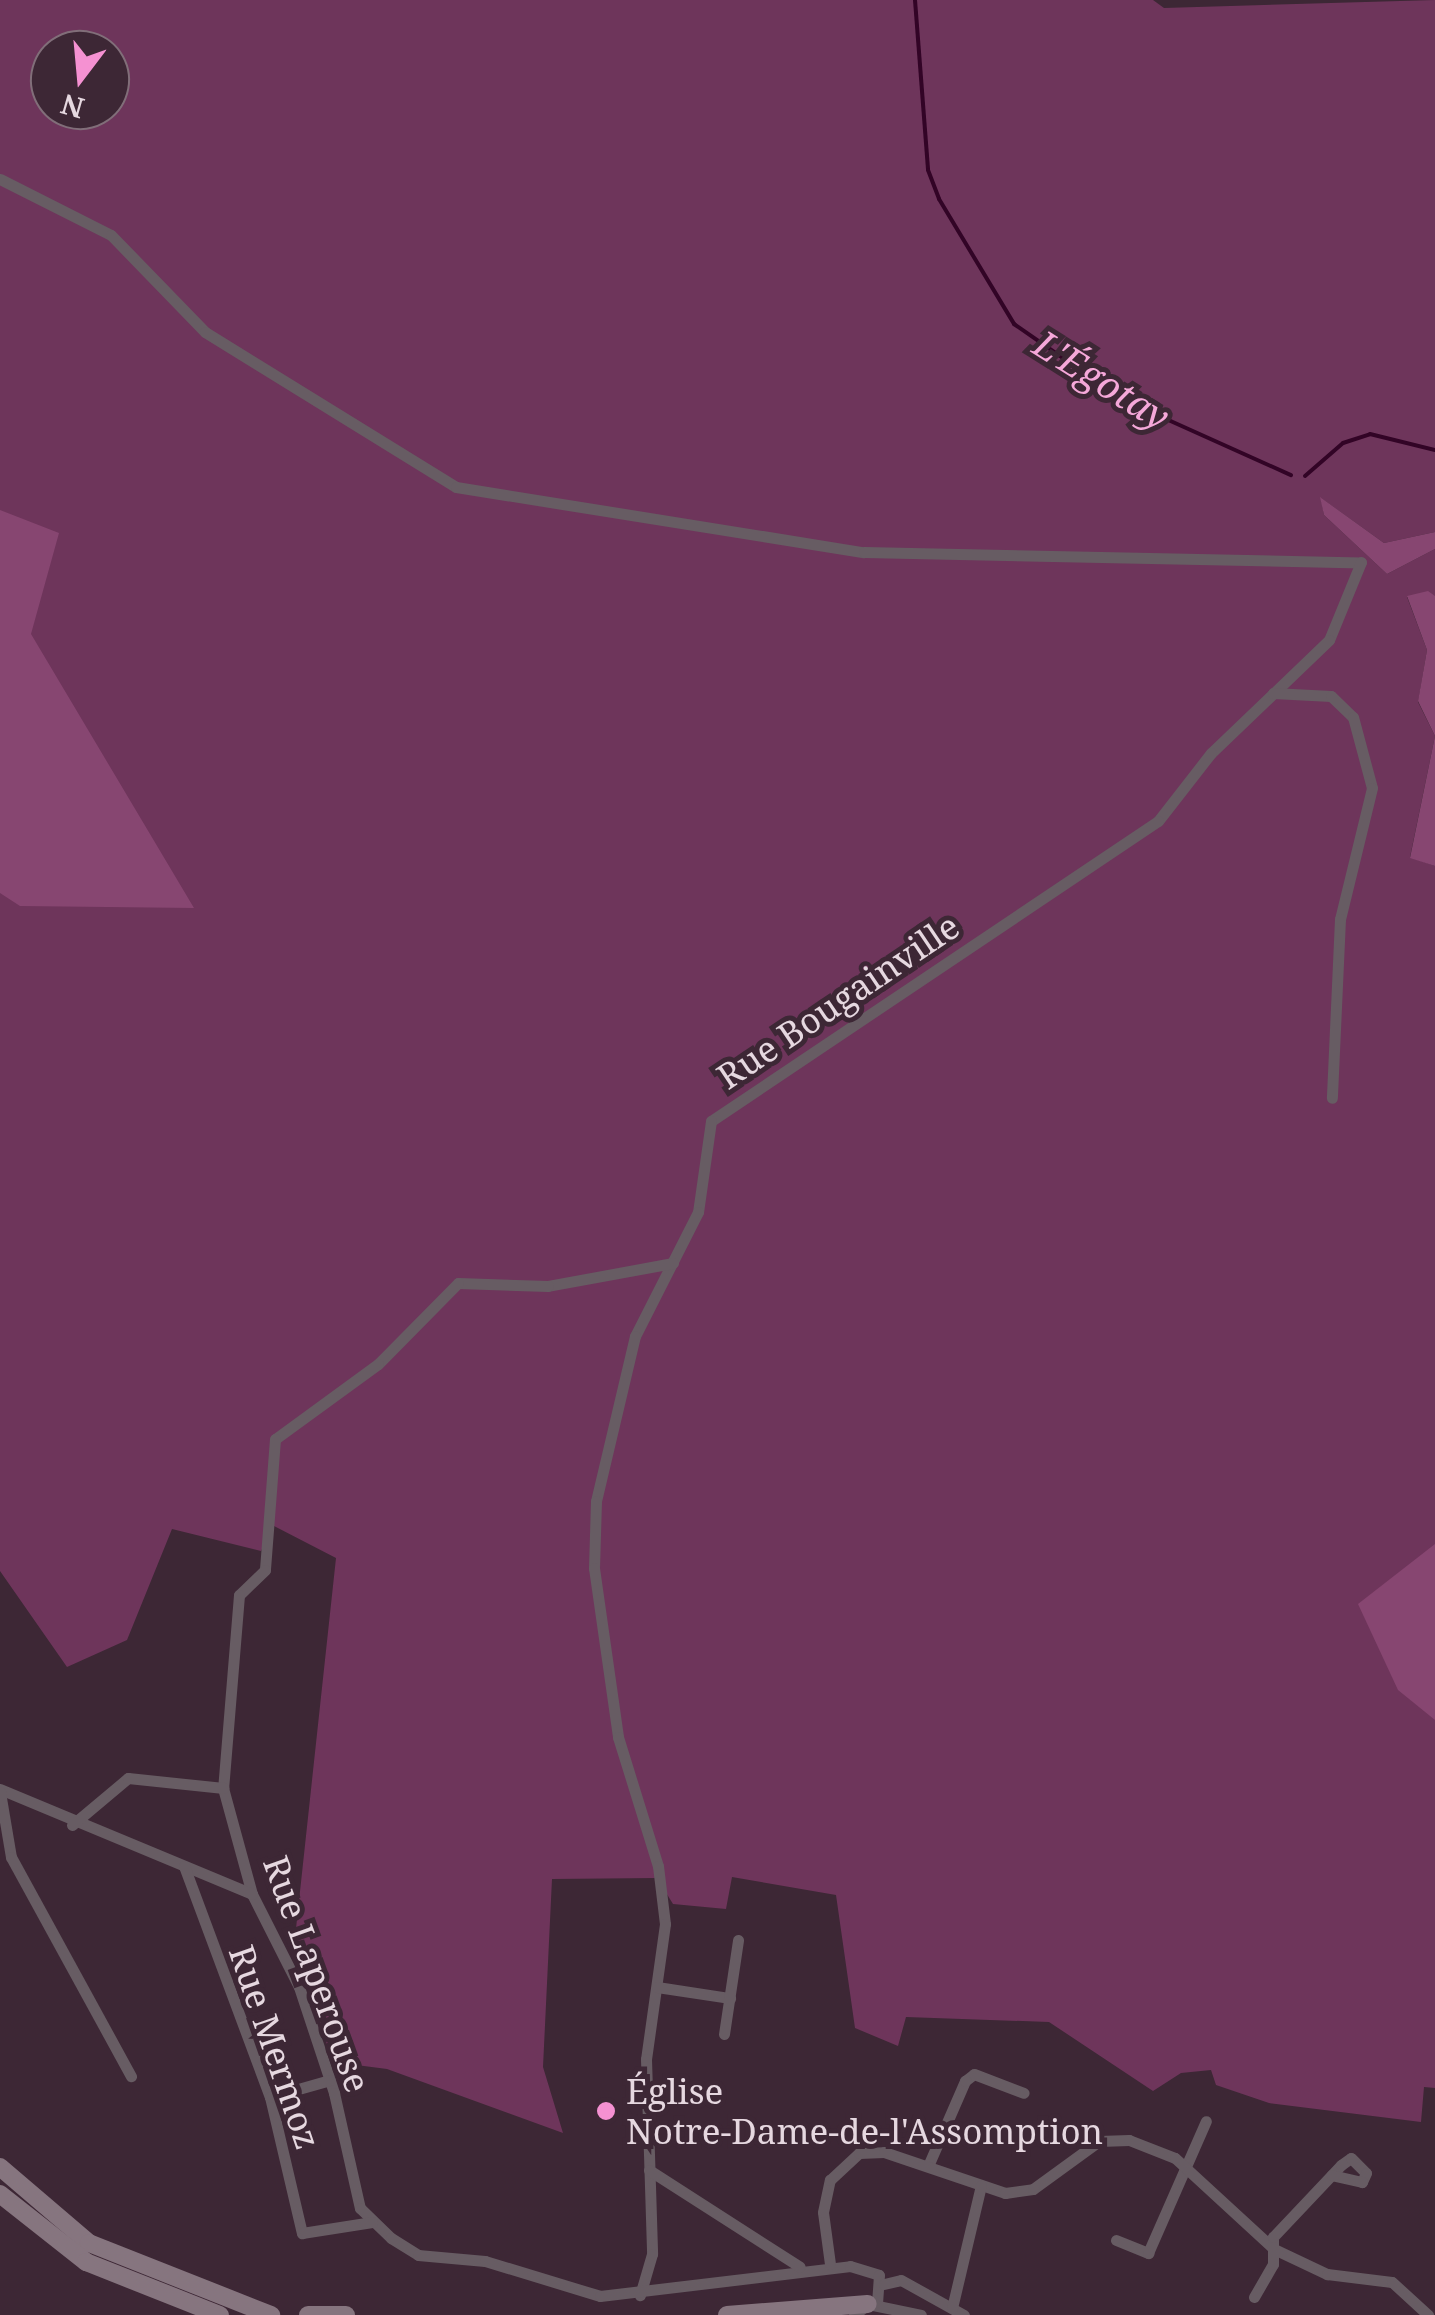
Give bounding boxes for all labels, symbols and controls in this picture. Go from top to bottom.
north arrow [30,30,130,130]
text: N [56,86,88,128]
water label: L'Égotay [1026,320,1178,440]
street label: Rue Bougainville [709,905,967,1097]
street label: Rue Laperouse [255,1850,379,2098]
street label: Rue Mermoz [221,1940,329,2154]
place label: Église Notre-Dame-de-l'Assomption [626,2070,1103,2152]
marker: Église Notre-Dame-de-l'Assomption [595,2100,617,2122]

